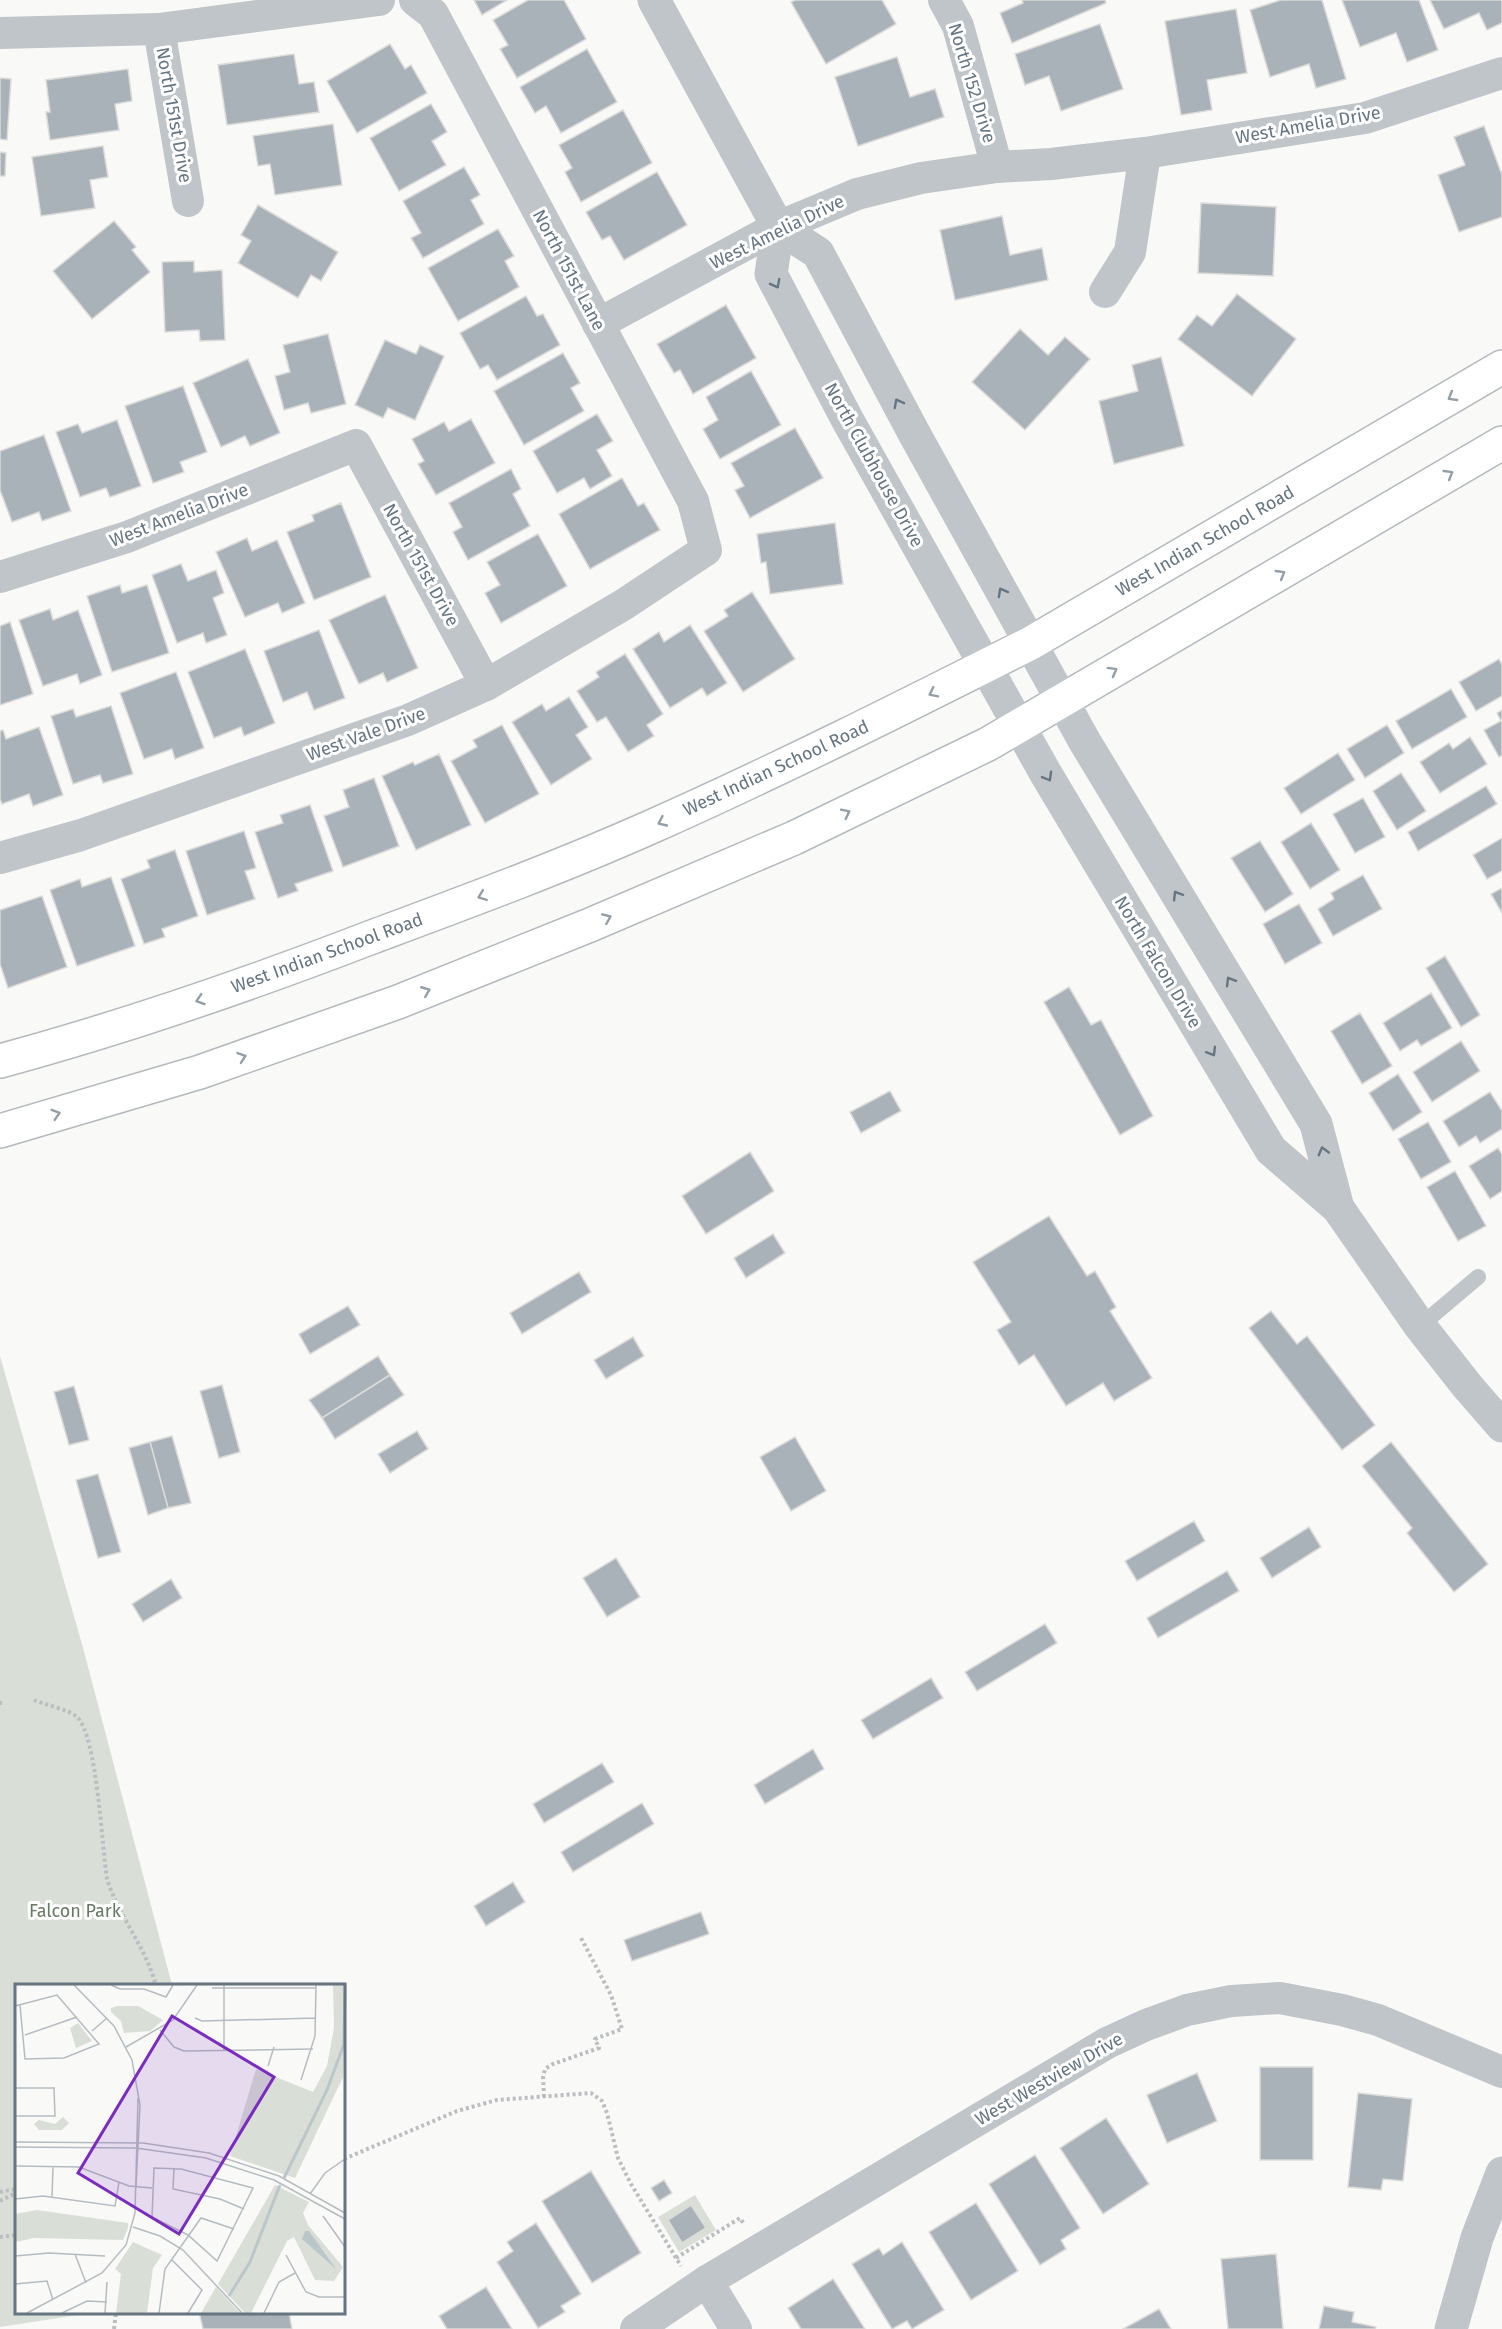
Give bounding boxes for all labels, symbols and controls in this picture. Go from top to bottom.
street label: North 152 Drive [943,20,1001,146]
street label: North 151st Drive [151,46,197,184]
street label: West Amelia Drive [1234,101,1382,149]
street label: West Amelia Drive [706,190,848,274]
street label: North 151st Lane [528,206,610,334]
one-way arrow [769,278,781,289]
street label: North Clubhouse Drive [820,379,928,551]
one-way arrow [1448,389,1458,401]
one-way arrow [894,398,905,409]
one-way arrow [1443,470,1453,482]
street label: West Amelia Drive [107,478,251,552]
street label: West Indian School Road [1112,481,1298,601]
street label: North 151st Drive [378,500,464,630]
one-way arrow [1275,569,1286,581]
one-way arrow [998,588,1009,598]
one-way arrow [1107,667,1117,678]
one-way arrow [929,686,939,697]
street label: West Vale Drive [303,702,429,766]
street label: West Indian School Road [680,715,872,821]
one-way arrow [1041,771,1052,781]
one-way arrow [840,808,851,820]
one-way arrow [658,815,669,827]
one-way arrow [477,888,487,901]
one-way arrow [1173,891,1185,901]
street label: North Falcon Drive [1110,892,1206,1032]
street label: West Indian School Road [228,908,426,998]
one-way arrow [600,913,611,925]
one-way arrow [1225,977,1237,987]
one-way arrow [420,986,431,998]
one-way arrow [195,992,206,1005]
one-way arrow [1205,1046,1216,1056]
one-way arrow [236,1051,247,1064]
one-way arrow [50,1109,61,1121]
one-way arrow [1318,1146,1330,1157]
park label: Falcon Park [29,1900,122,1922]
inset map [15,1984,345,2314]
street label: West Westview Drive [971,2028,1127,2130]

